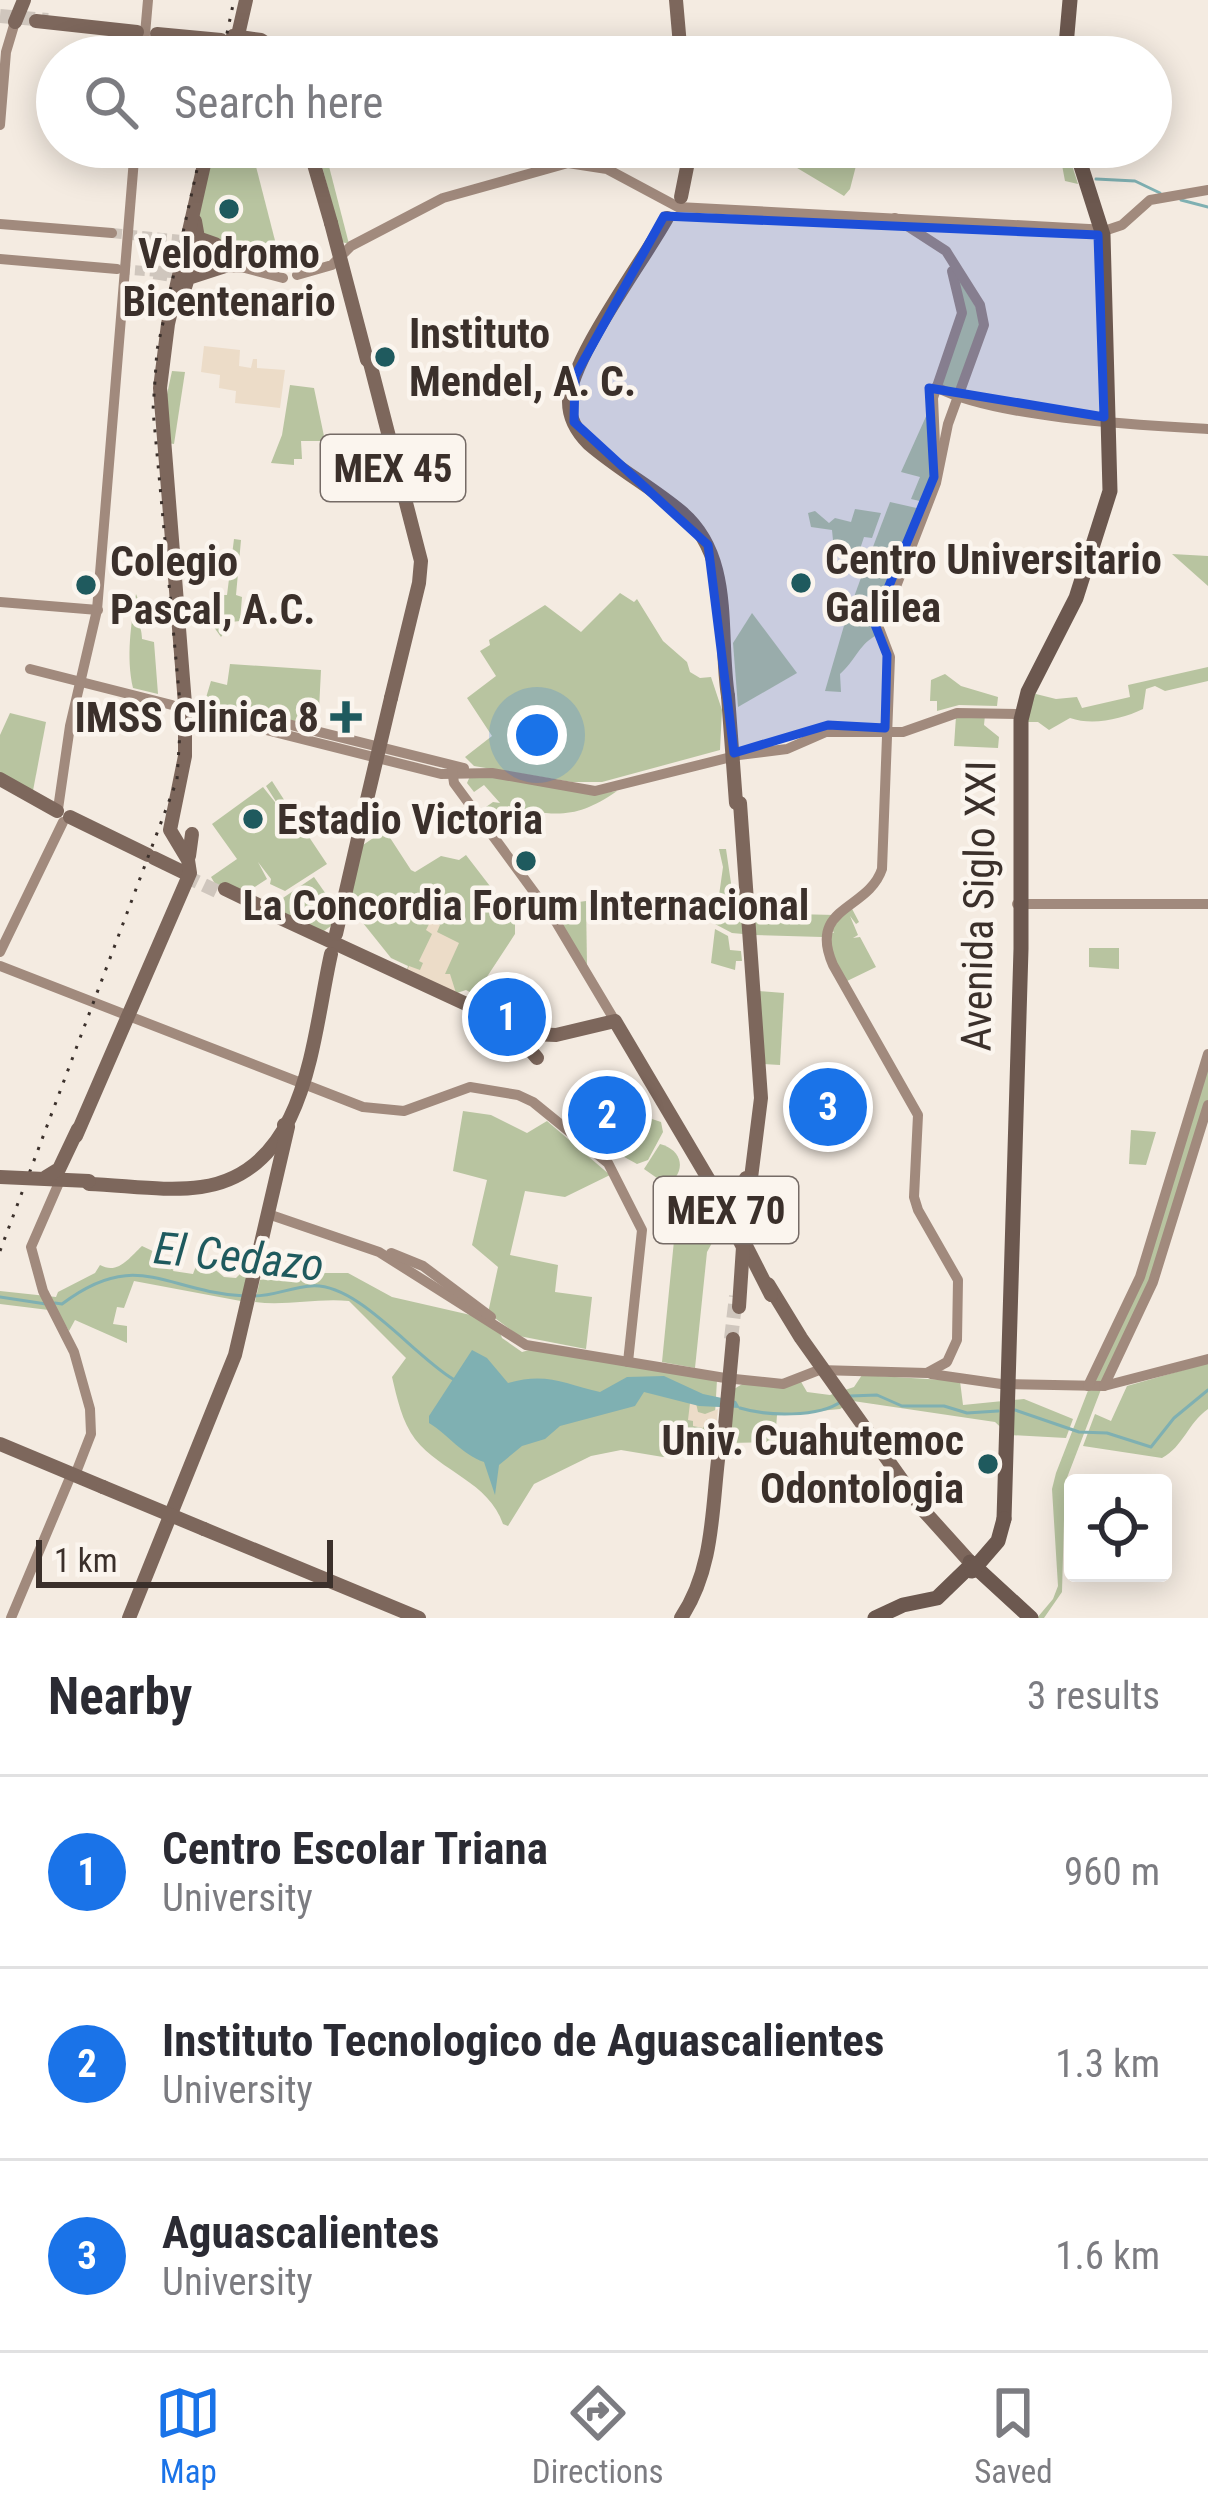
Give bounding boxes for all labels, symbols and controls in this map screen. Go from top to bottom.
search box [36,36,1172,168]
icon: search [78,69,144,135]
text: Search here [174,76,383,129]
marker: Velodromo Bicentenario [216,196,242,222]
place label: Velodromo Bicentenario [122,229,336,326]
place label: Instituto Mendel, A. C. [409,309,636,406]
marker: Instituto Mendel, A. C. [372,344,398,370]
road number: MEX 45 [321,435,465,501]
place label: Centro Universitario Galilea [825,535,1162,632]
place label: Colegio Pascal, A.C. [110,537,316,634]
marker: Centro Universitario Galilea [788,570,814,596]
marker: Colegio Pascal, A.C. [73,572,99,598]
place label: IMSS Clinica 8 [74,693,319,742]
marker: IMSS Clinica 8 [330,701,362,733]
your location [507,705,567,765]
street label: Avenida Siglo XXI [951,760,1006,1052]
place label: Estadio Victoria [277,795,543,844]
marker: Estadio Victoria [240,806,266,832]
marker: La Concordia Forum Internacional [513,848,539,874]
place label: La Concordia Forum Internacional [243,881,809,930]
pin: 1 [468,972,546,1062]
pin: 3 [789,1062,867,1152]
pin: 2 [568,1070,646,1160]
road number: MEX 70 [654,1177,798,1243]
water label: El Cedazo [151,1221,326,1292]
place label: Univ. Cuahutemoc Odontologia [661,1416,964,1513]
marker: Univ. Cuahutemoc Odontologia [975,1451,1001,1477]
map controls [1064,1474,1172,1582]
button: locate [1064,1474,1172,1582]
scale bar [36,1534,333,1587]
text: 1 km [54,1541,118,1580]
text: Nearby [48,1667,192,1726]
text: 3 results [1027,1673,1160,1719]
text: Centro Escolar Triana [162,1822,548,1875]
text: 1 [77,1849,97,1895]
text: 960 m [1064,1849,1160,1895]
text: University [162,1875,313,1921]
text: Instituto Tecnologico de Aguascalientes [162,2014,884,2067]
text: 2 [77,2041,97,2087]
text: 1.3 km [1055,2041,1160,2087]
text: University [162,2067,313,2113]
text: Aguascalientes [162,2206,439,2259]
text: 3 [77,2233,97,2279]
text: 1.6 km [1055,2233,1160,2279]
text: University [162,2259,313,2305]
tab: Map [155,2380,221,2491]
tab: Directions [532,2380,664,2491]
tab: Saved [974,2380,1053,2491]

